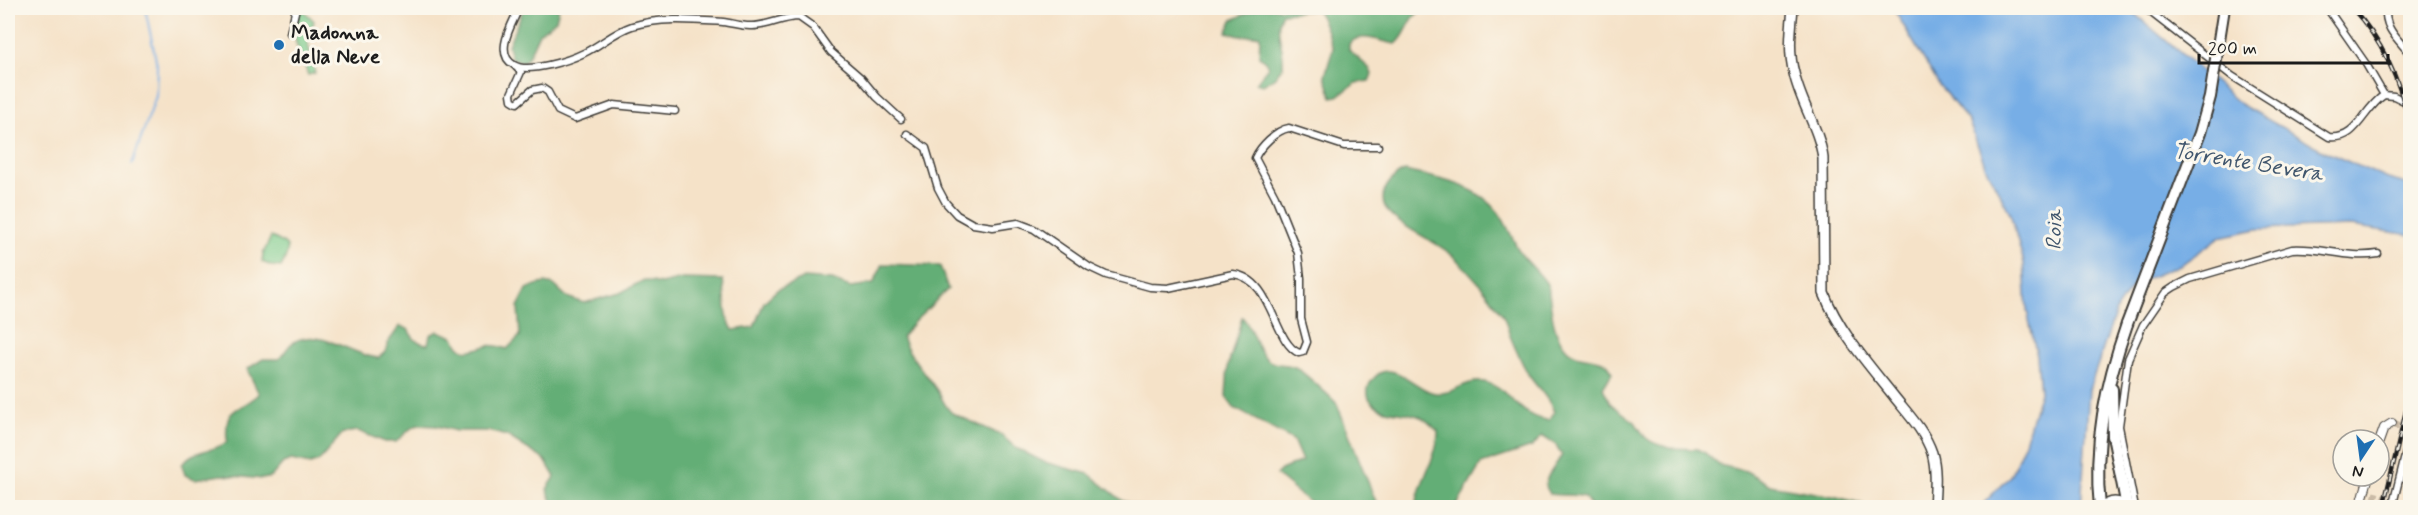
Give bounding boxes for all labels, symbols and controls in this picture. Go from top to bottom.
place label: Madonna della Neve [291,19,381,71]
scale bar [2199,27,2388,65]
text: 200 m [2208,37,2257,61]
marker: Madonna della Neve [272,38,286,52]
water label: Torrente Bevera [2171,137,2326,189]
water label: Roia [2041,209,2069,251]
north arrow [2331,428,2391,488]
text: N [2350,460,2366,483]

